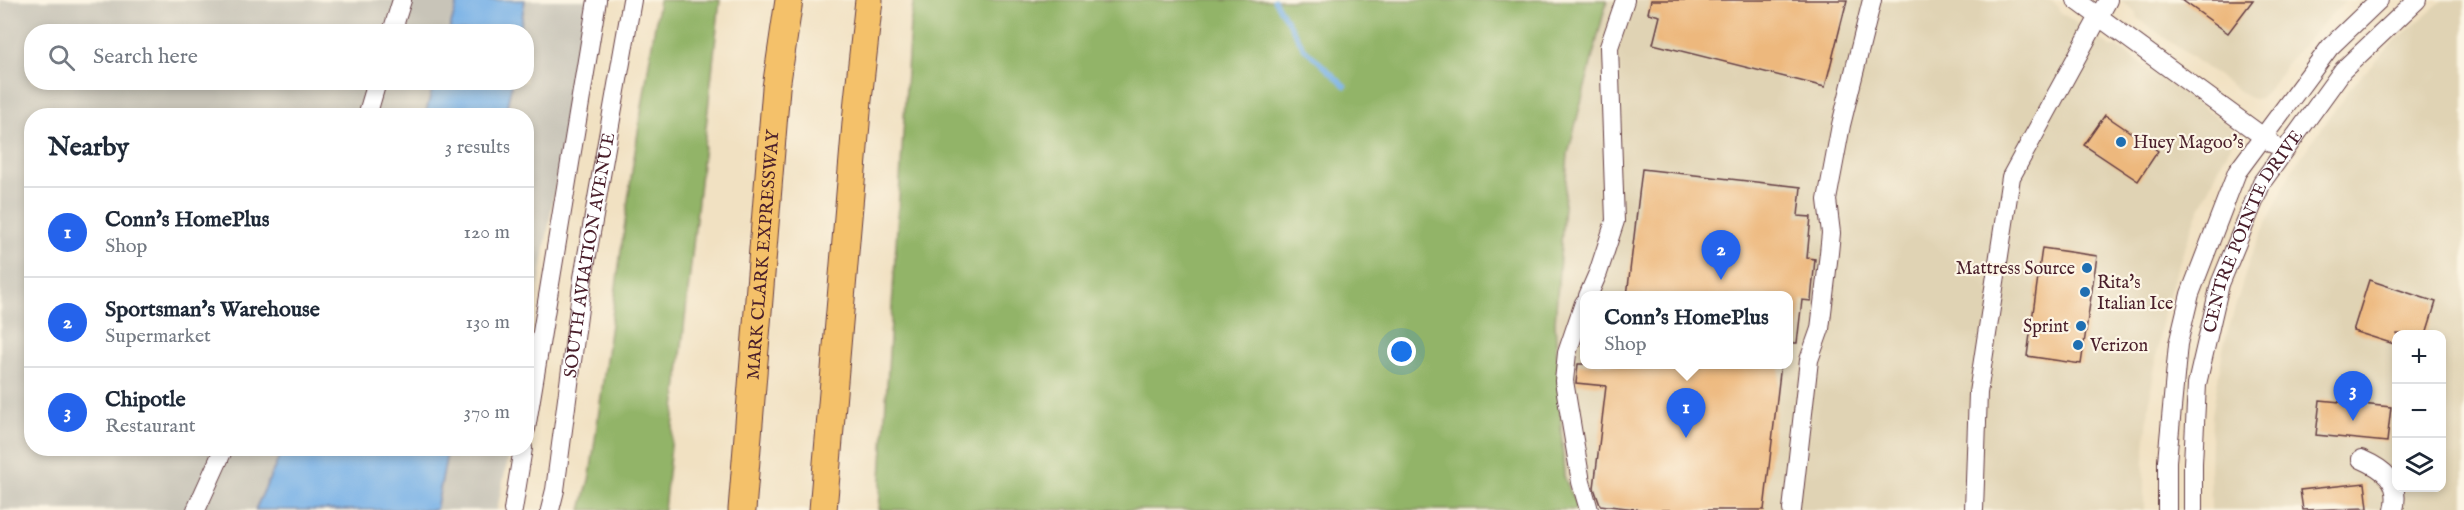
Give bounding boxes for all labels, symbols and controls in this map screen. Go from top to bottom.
search box [24,24,534,90]
icon: search [45,41,78,74]
text: Search here [93,43,198,71]
street label: CENTRE POINTE DRIVE [2199,126,2309,335]
street label: MARK CLARK EXPRESSWAY [743,128,786,381]
text: Nearby [48,131,129,164]
street label: SOUTH AVIATION AVENUE [560,131,621,379]
place label: Huey Magoo's [2133,132,2244,155]
text: 3 results [445,135,510,160]
marker: Huey Magoo's [2114,135,2128,149]
text: Conn's HomePlus [105,206,270,234]
text: 1 [64,220,71,245]
text: 120 m [464,220,510,245]
pin: 2 [1702,230,1740,280]
text: Shop [105,234,147,259]
place label: Mattress Source [1956,258,2075,281]
marker: Mattress Source [2080,261,2094,275]
place label: Rita's Italian Ice [2097,272,2173,316]
marker: Rita's Italian Ice [2078,285,2092,299]
popup [1580,291,1793,369]
text: Sportsman's Warehouse [105,296,320,324]
text: Conn's HomePlus [1604,304,1769,332]
text: 2 [63,310,72,335]
text: 130 m [465,310,510,335]
place label: Sprint [2023,316,2069,339]
marker: Sprint [2074,319,2088,333]
text: Supermarket [105,324,211,349]
map controls [2392,330,2446,492]
button: + [2392,330,2446,384]
text: Shop [1604,332,1647,357]
place label: Verizon [2089,335,2149,358]
your location [1387,337,1416,366]
marker: Verizon [2071,338,2085,352]
pin: 3 [2334,372,2372,421]
button: − [2392,384,2446,438]
text: Chipotle [105,386,186,414]
pin: 1 [1666,388,1706,438]
text: 3 [64,400,71,425]
text: 370 m [464,400,510,425]
text: Restaurant [105,414,196,439]
button: layers [2392,438,2446,492]

